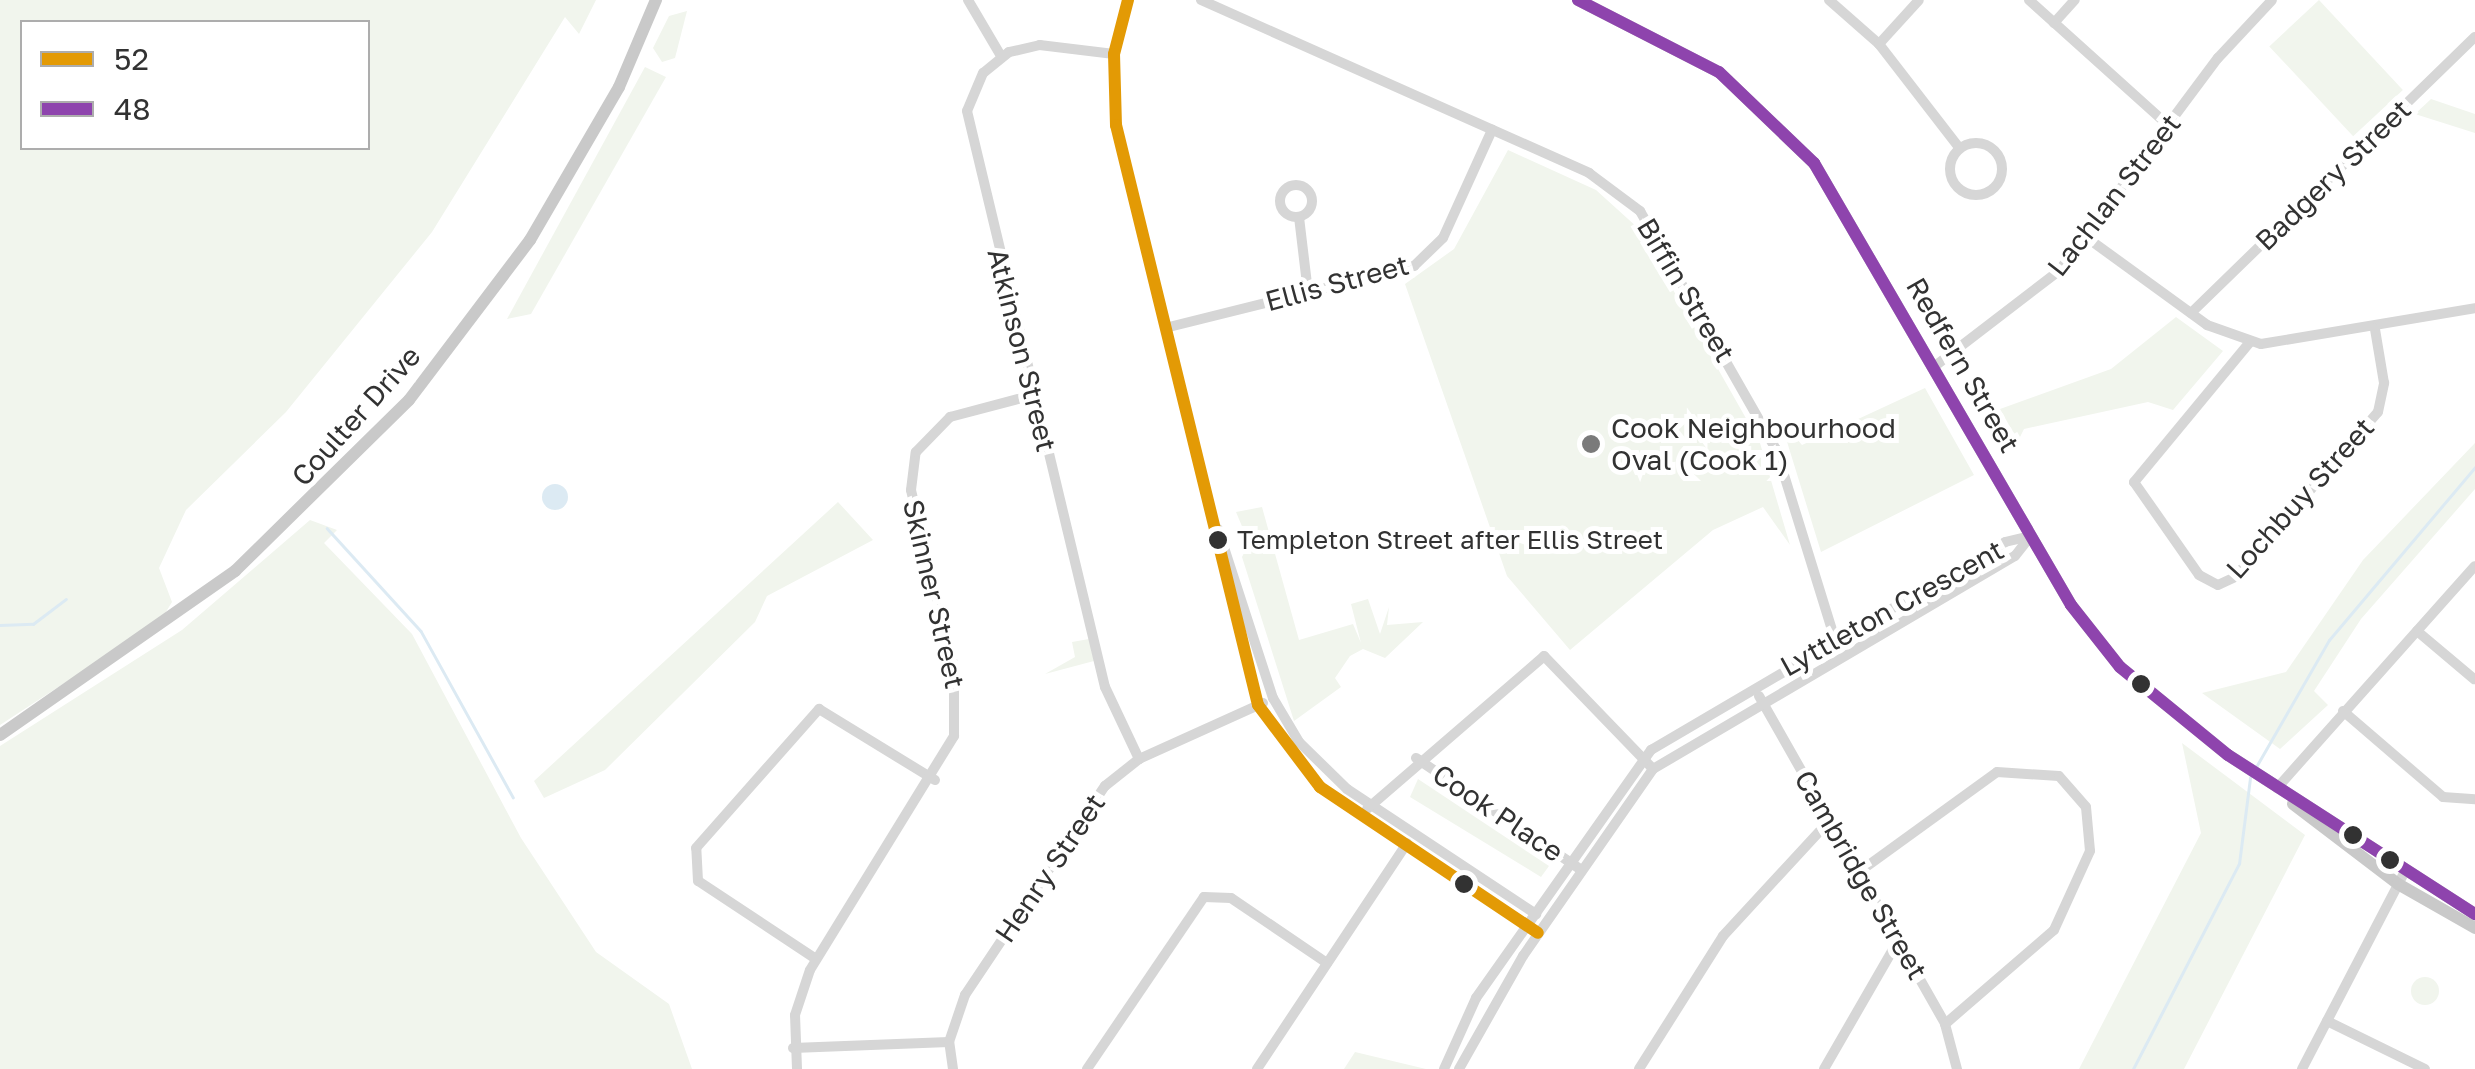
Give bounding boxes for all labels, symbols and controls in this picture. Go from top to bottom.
legend [20,20,370,150]
text: 52 [114,41,149,77]
text: 48 [114,91,151,127]
street label: Badgery Street [2248,93,2418,257]
street label: Lachlan Street [2040,107,2188,283]
street label: Biffin Street [1630,212,1742,368]
street label: Atkinson Street [981,245,1063,455]
street label: Ellis Street [1262,248,1412,318]
street label: Redfern Street [1899,272,2027,458]
street label: Coulter Drive [285,339,427,493]
place label: Cook Neighbourhood Oval (Cook 1) [1611,411,1896,477]
street label: Lochbuy Street [2219,411,2381,585]
marker: Cook Neighbourhood Oval (Cook 1) [1580,433,1602,455]
street label: Skinner Street [896,496,972,692]
place label: Templeton Street after Ellis Street [1237,524,1663,556]
marker: Templeton Street after Ellis Street [1208,530,1228,550]
street label: Lyttleton Crescent [1775,533,2009,683]
unlabelled marker [2131,674,2151,694]
street label: Cook Place [1426,757,1570,869]
street label: Cambridge Street [1787,764,1935,986]
street label: Henry Street [988,787,1112,949]
unlabelled marker [2343,825,2363,845]
unlabelled marker [2380,850,2400,870]
unlabelled marker [1454,874,1474,894]

